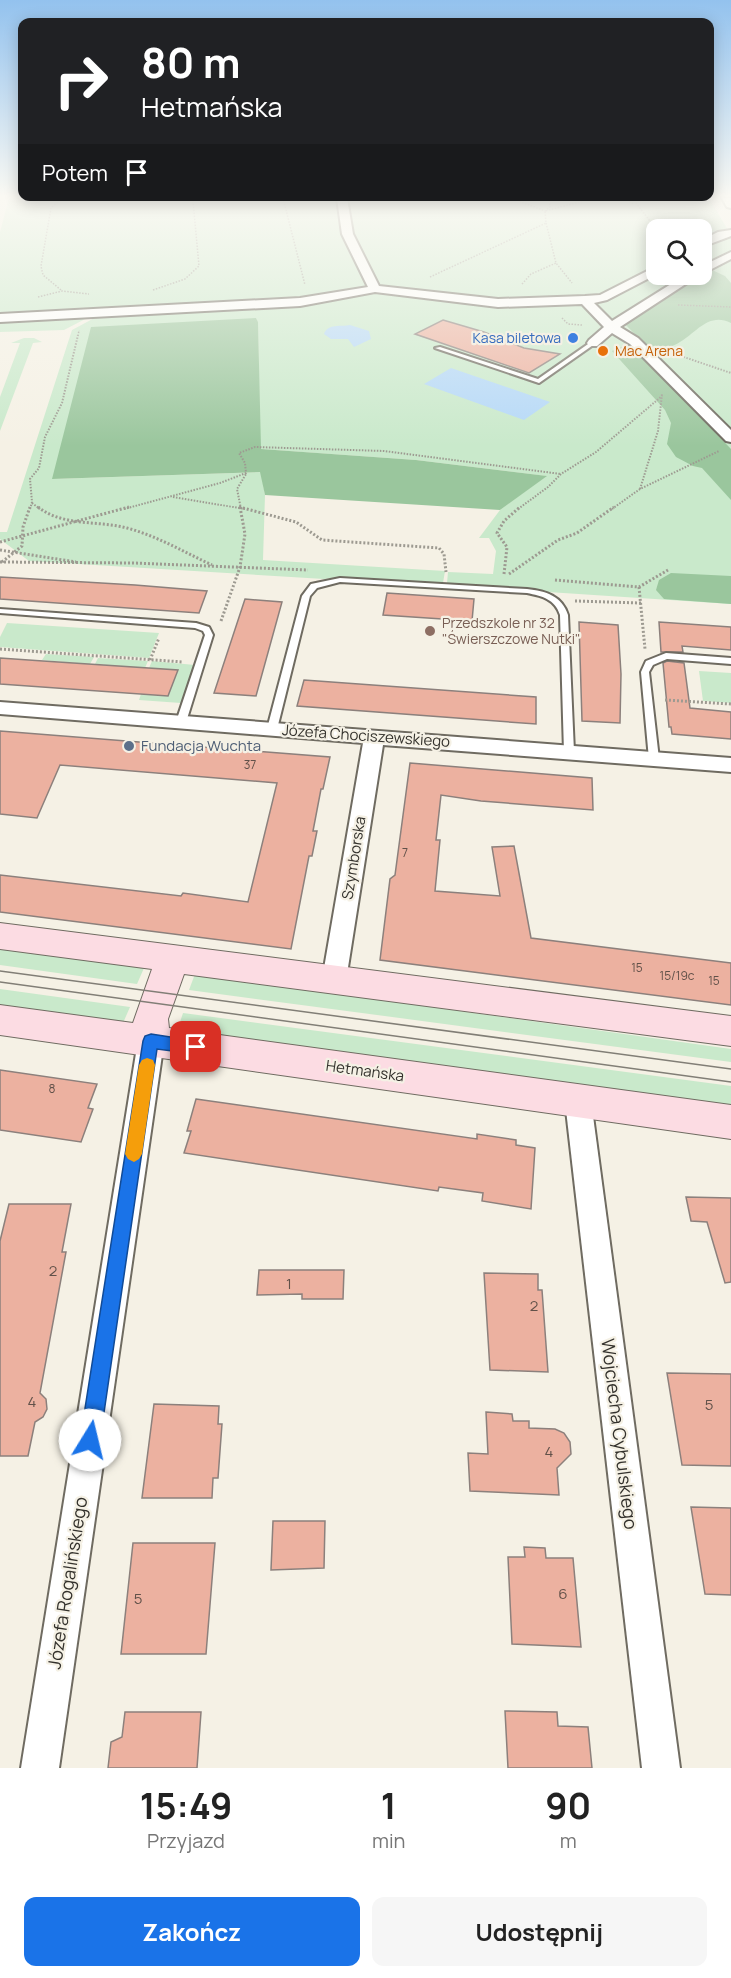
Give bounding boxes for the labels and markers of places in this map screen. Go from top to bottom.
place label: Kasa biletowa [473,328,561,347]
marker: Kasa biletowa [566,331,580,345]
place label: Mac Arena [615,341,683,360]
marker: Mac Arena [596,344,610,358]
place label: Przedszkole nr 32 "Świerszczowe Nutki" [442,613,581,648]
marker: Przedszkole nr 32 "Świerszczowe Nutki" [423,624,437,638]
place label: Fundacja Wuchta [141,735,261,756]
marker: Fundacja Wuchta [122,739,136,753]
pin [170,1021,221,1072]

